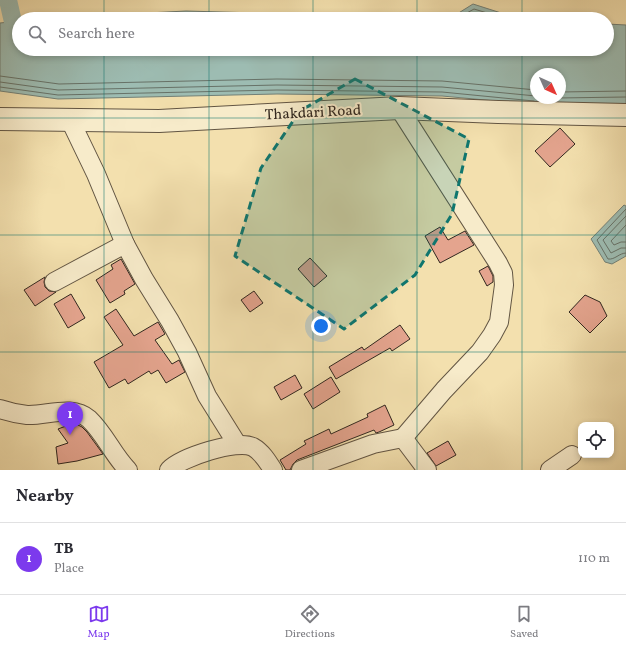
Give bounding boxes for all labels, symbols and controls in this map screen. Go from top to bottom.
search box [12,12,614,56]
icon: search [26,23,48,45]
text: Search here [58,24,135,45]
north arrow [530,68,566,104]
street label: Thakdari Road [264,100,362,127]
your location [311,316,331,336]
pin: 1 [57,402,83,435]
map controls [578,422,614,458]
button: locate [578,422,614,458]
text: Nearby [16,485,74,508]
text: TB [54,539,74,560]
text: 1 [26,550,32,568]
text: 110 m [578,550,610,568]
text: Place [54,560,84,578]
tab: Map [88,603,110,642]
tab: Directions [285,603,335,642]
tab: Saved [510,603,538,642]

